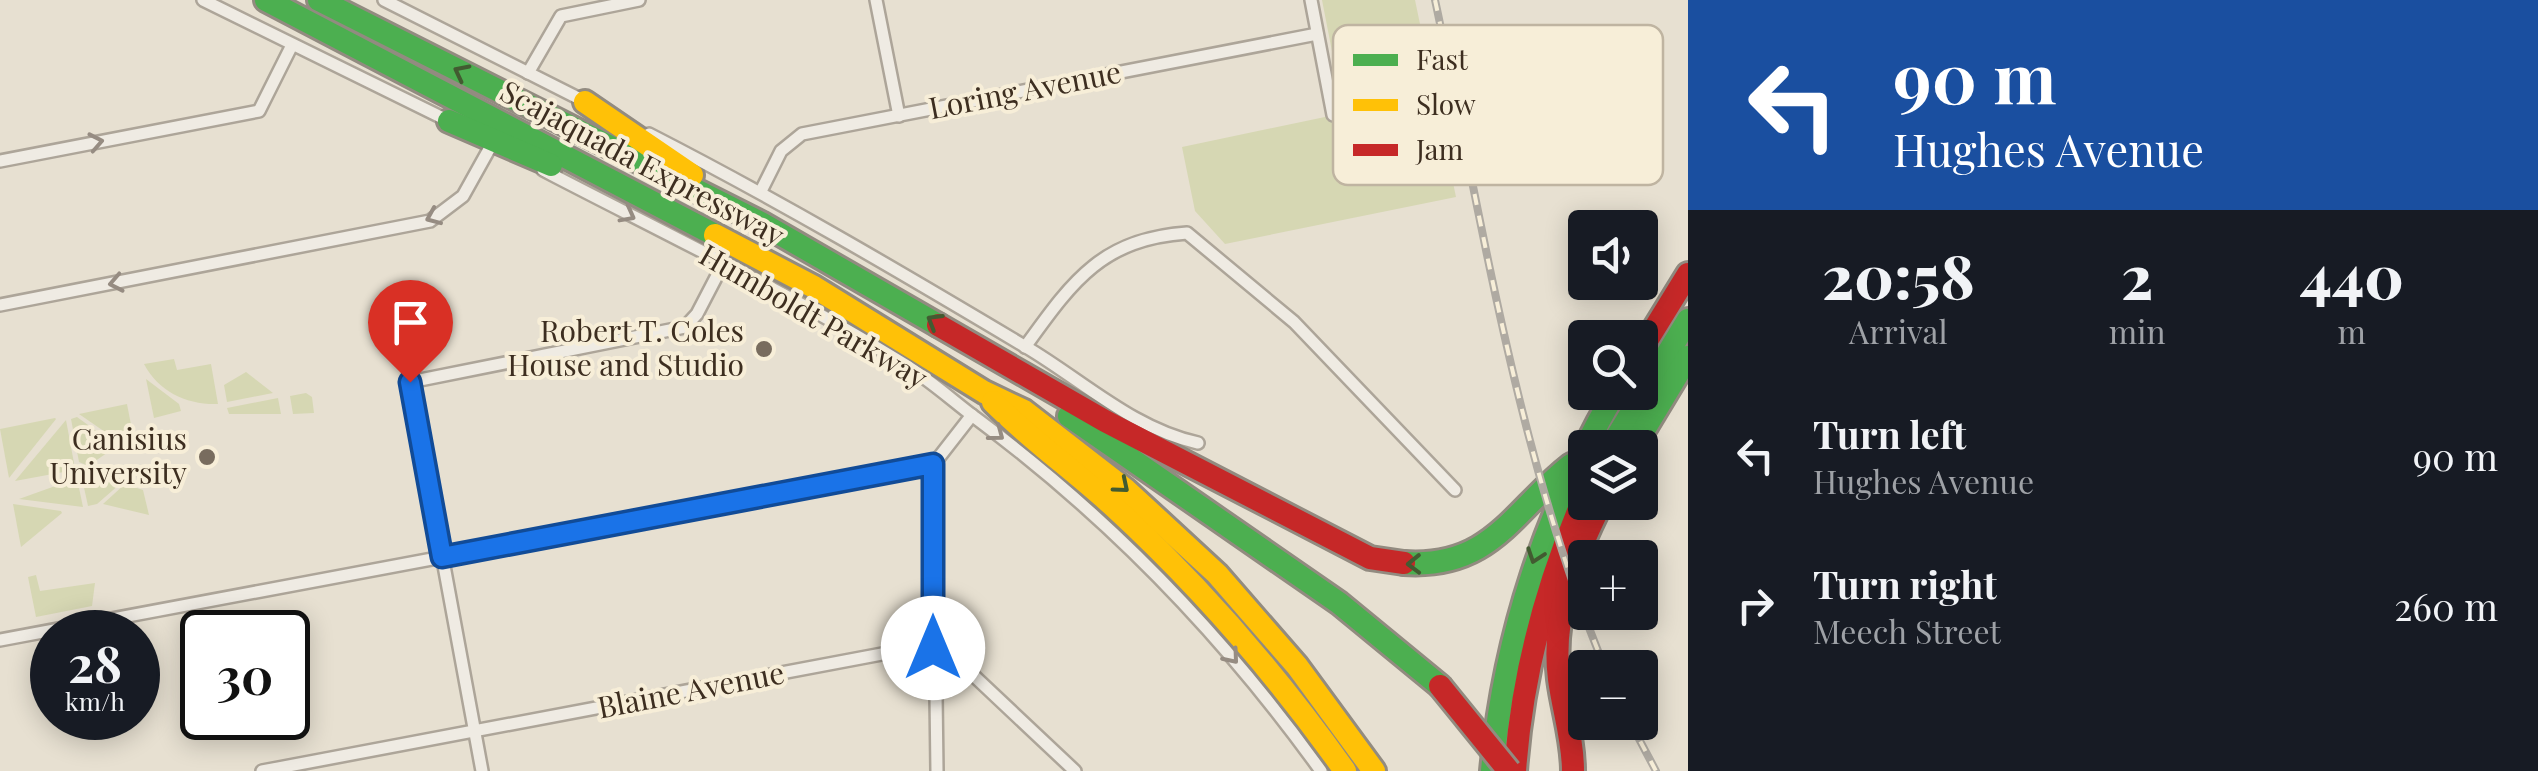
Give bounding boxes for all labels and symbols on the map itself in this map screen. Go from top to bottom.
legend [1333,25,1663,185]
text: Fast [1416,40,1469,77]
street label: Loring Avenue [925,51,1124,127]
one-way arrow [453,64,471,84]
street label: Scajaquada Expressway [494,70,792,254]
text: Slow [1416,85,1476,122]
text: Jam [1415,130,1463,167]
one-way arrow [87,133,104,154]
one-way arrow [618,203,636,222]
one-way arrow [426,205,443,226]
street label: Humboldt Parkway [693,234,935,397]
one-way arrow [108,272,124,293]
pin [368,280,453,383]
place label: Robert T. Coles House and Studio [507,310,744,384]
one-way arrow [927,314,945,333]
marker: Robert T. Coles House and Studio [753,338,775,360]
place label: Canisius University [49,418,187,492]
one-way arrow [986,422,1004,439]
marker: Canisius University [196,446,218,468]
one-way arrow [1110,475,1128,493]
one-way arrow [1526,546,1546,563]
one-way arrow [1405,553,1421,574]
position arrow [881,596,985,700]
speed limit sign: 30 [180,610,310,740]
one-way arrow [1220,646,1238,664]
street label: Blaine Avenue [594,651,787,727]

